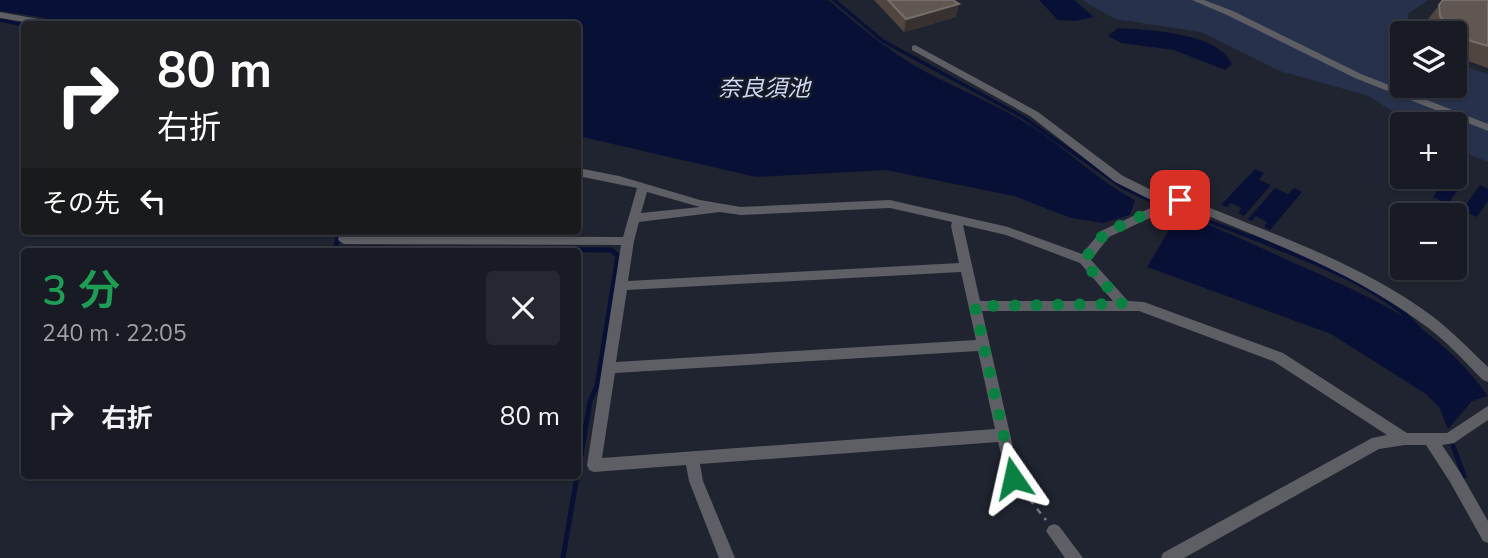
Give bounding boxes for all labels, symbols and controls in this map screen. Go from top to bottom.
map controls [1390,21,1467,280]
button: layers [1390,21,1467,98]
text: 80 m [157,37,272,104]
icon: right [42,49,133,140]
water label: 奈良須池 [718,73,812,104]
text: 右折 [157,106,221,149]
button: + [1390,112,1467,189]
pin [1150,170,1210,230]
icon: arrive [1161,181,1199,219]
icon: left [134,182,172,220]
text: その先 [42,186,120,221]
button: − [1390,203,1467,280]
text: 3 分 [42,263,120,320]
button: close [486,271,560,345]
text: 240 m · 22:05 [42,318,187,349]
icon: right [42,397,80,435]
text: 80 m [500,399,560,434]
text: 右折 [101,401,153,436]
position arrow [976,441,1050,515]

